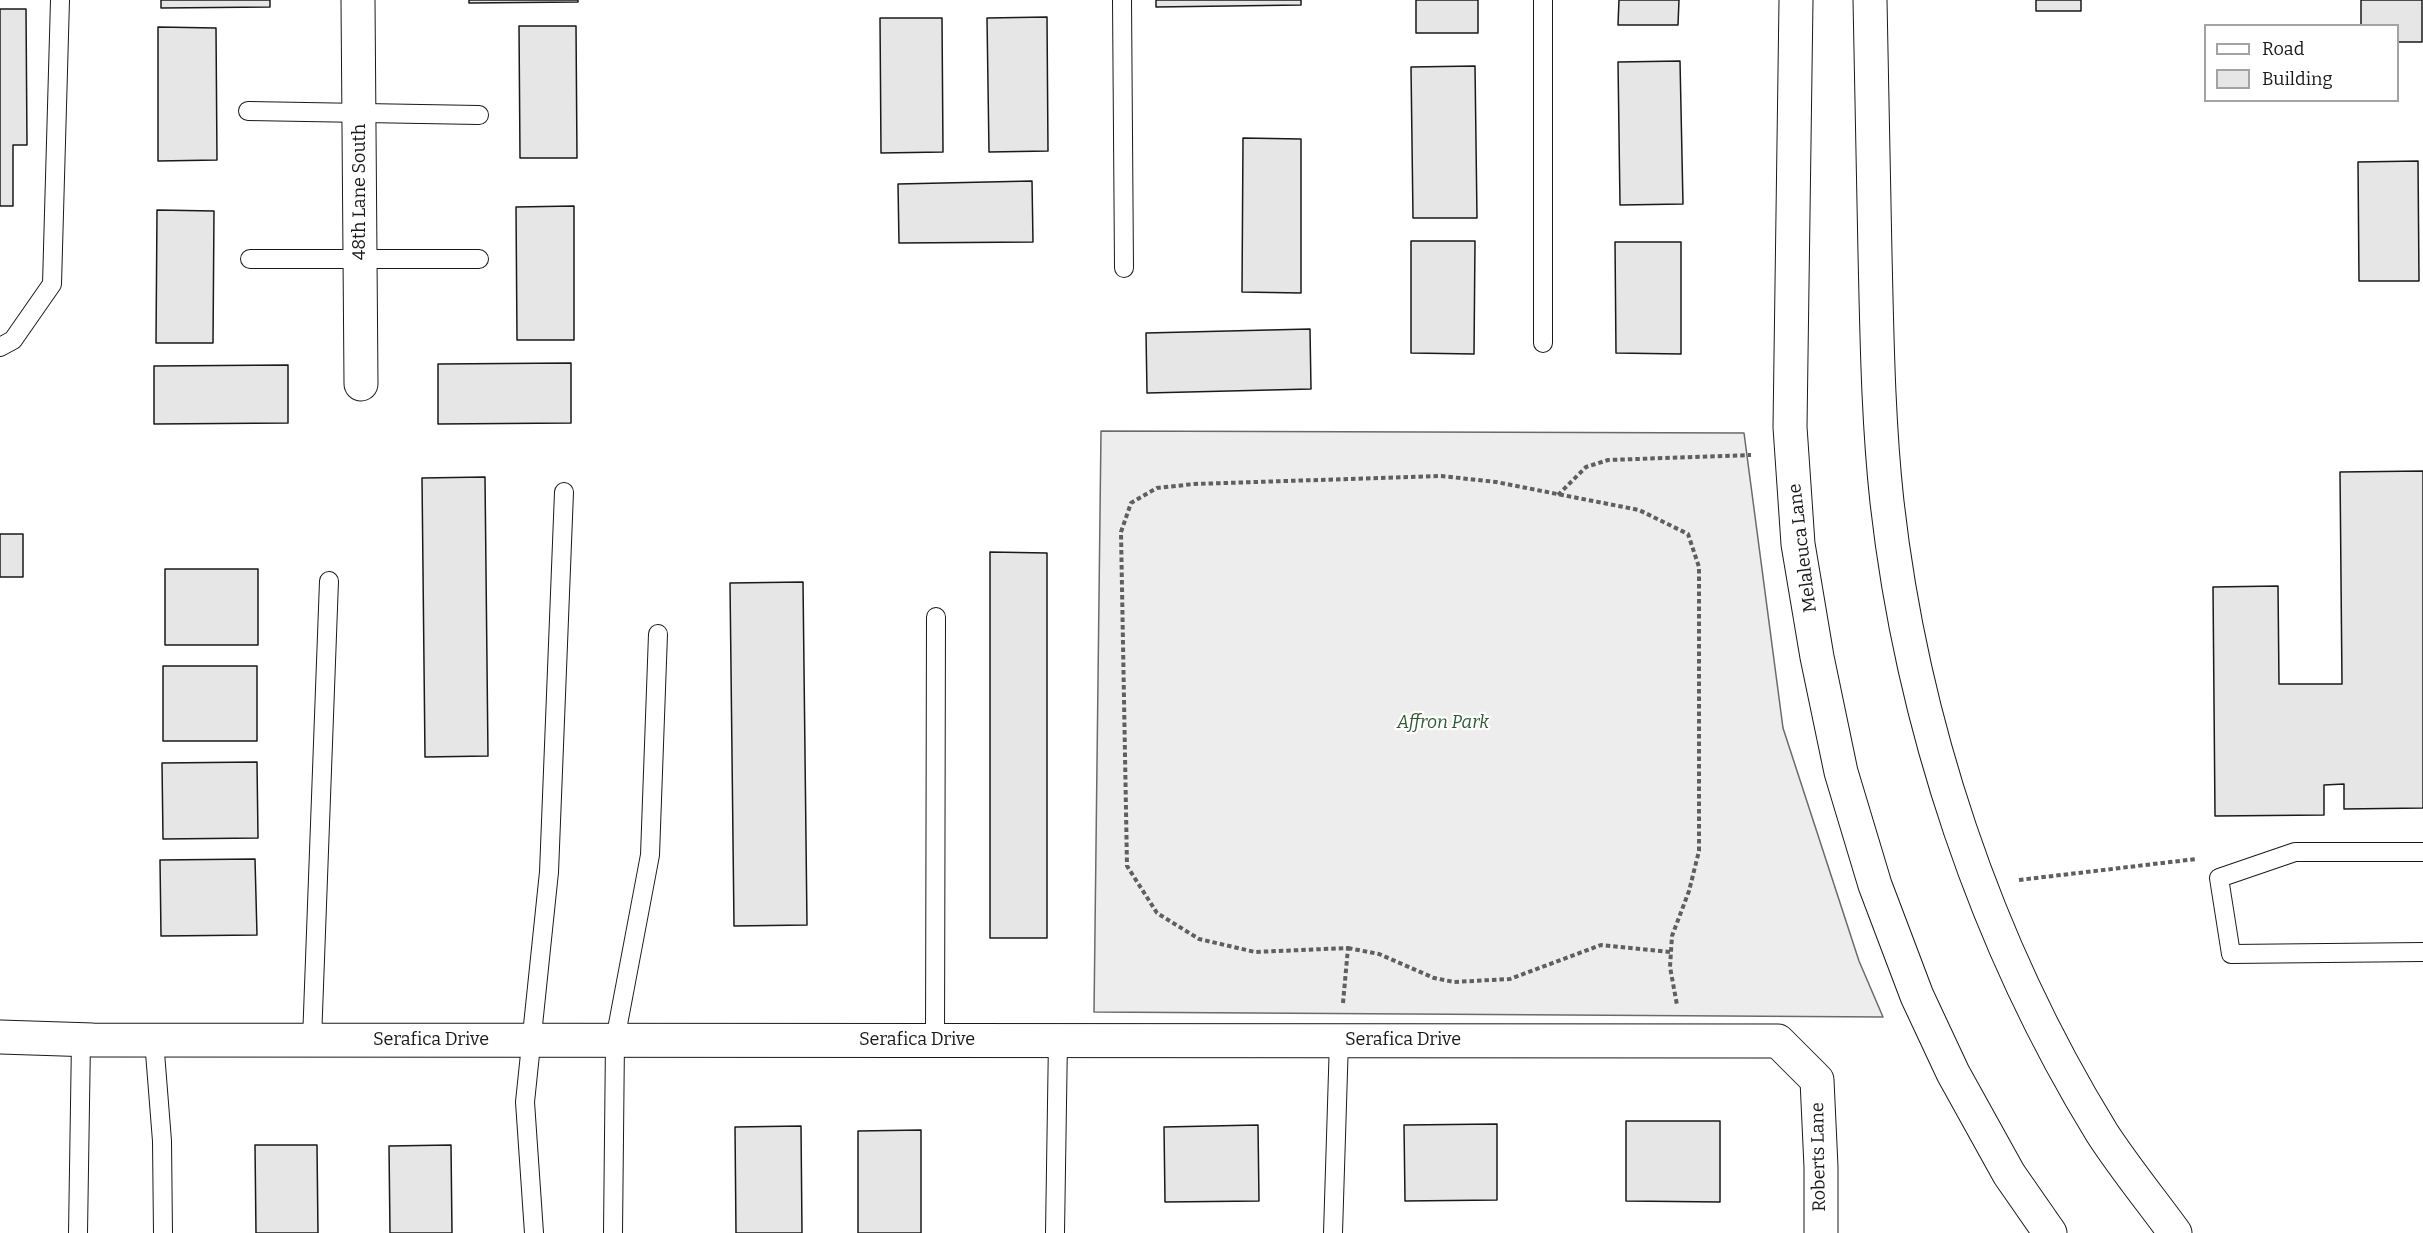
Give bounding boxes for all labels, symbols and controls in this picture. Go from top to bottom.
legend [2204,24,2399,102]
text: Road [2262,38,2304,60]
text: Building [2262,68,2333,90]
street label: 48th Lane South [349,124,371,260]
street label: Melaleuca Lane [1784,482,1822,614]
park label: Affron Park [1397,712,1489,734]
street label: Serafica Drive [373,1029,489,1051]
street label: Serafica Drive [859,1029,975,1051]
street label: Serafica Drive [1345,1029,1461,1051]
street label: Roberts Lane [1807,1102,1831,1212]

